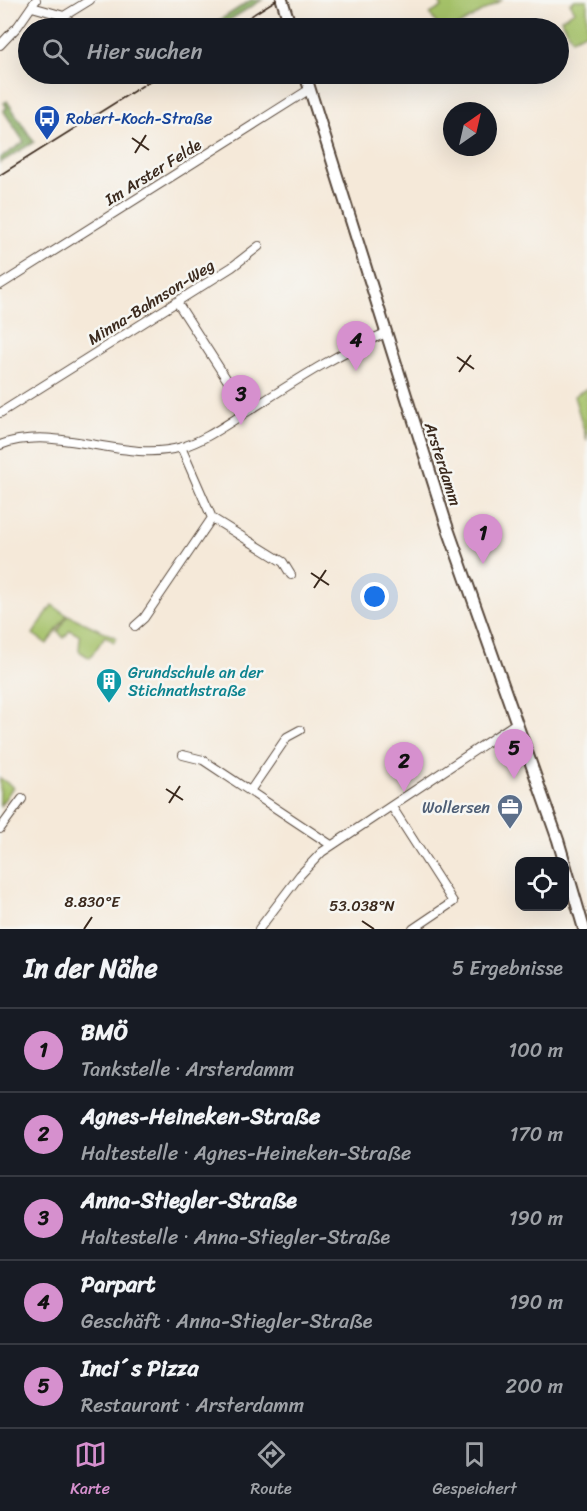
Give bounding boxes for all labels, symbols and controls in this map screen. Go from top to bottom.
search box [18,18,569,84]
text: Hier suchen [87,32,202,71]
icon: search [39,35,72,68]
north arrow [443,102,497,156]
bus stop icon: Robert-Koch-Straße [32,103,62,141]
place label: Robert-Koch-Straße [66,104,212,133]
street label: Im Arster Felde [98,130,208,214]
street label: Minna-Bahnson-Weg [82,251,220,353]
pin: 4 [336,322,376,371]
pin: 3 [222,376,260,425]
street label: Arsterdamm [416,417,470,510]
pin: 1 [464,514,502,564]
your location [360,582,389,611]
place label: Grundschule an der Stichnathstraße [128,658,264,705]
building icon: Grundschule an der Stichnathstraße [94,666,124,704]
pin: 5 [494,730,534,779]
pin: 2 [384,742,424,792]
office icon: Wollersen [495,792,525,830]
place label: Wollersen [422,793,490,822]
map controls [515,857,569,911]
button: locate [515,857,569,911]
text: 8.830°E [64,889,121,915]
text: 53.038°N [329,893,395,919]
text: In der Nähe [24,945,158,991]
text: 5 Ergebnisse [452,951,563,986]
text: BMÖ [81,1013,128,1052]
text: 1 [39,1033,48,1068]
text: 100 m [509,1033,563,1068]
text: Tankstelle · Arsterdamm [81,1052,294,1087]
text: Agnes-Heineken-Straße [81,1097,320,1136]
text: 2 [38,1117,49,1152]
text: 170 m [510,1117,563,1152]
text: Haltestelle · Agnes-Heineken-Straße [81,1136,411,1171]
text: Anna-Stiegler-Straße [81,1181,297,1220]
text: 3 [38,1201,49,1236]
text: 190 m [509,1201,563,1236]
text: Haltestelle · Anna-Stiegler-Straße [81,1220,390,1255]
text: Parpart [81,1265,156,1304]
text: 4 [37,1285,50,1320]
text: 190 m [509,1285,563,1320]
text: Geschäft · Anna-Stiegler-Straße [81,1304,372,1339]
text: Inci´s Pizza [81,1349,199,1388]
text: 5 [37,1369,50,1404]
text: 200 m [506,1369,563,1404]
text: Restaurant · Arsterdamm [81,1388,304,1423]
tab: Karte [70,1438,110,1503]
tab: Route [251,1438,292,1503]
tab: Gespeichert [432,1438,517,1503]

